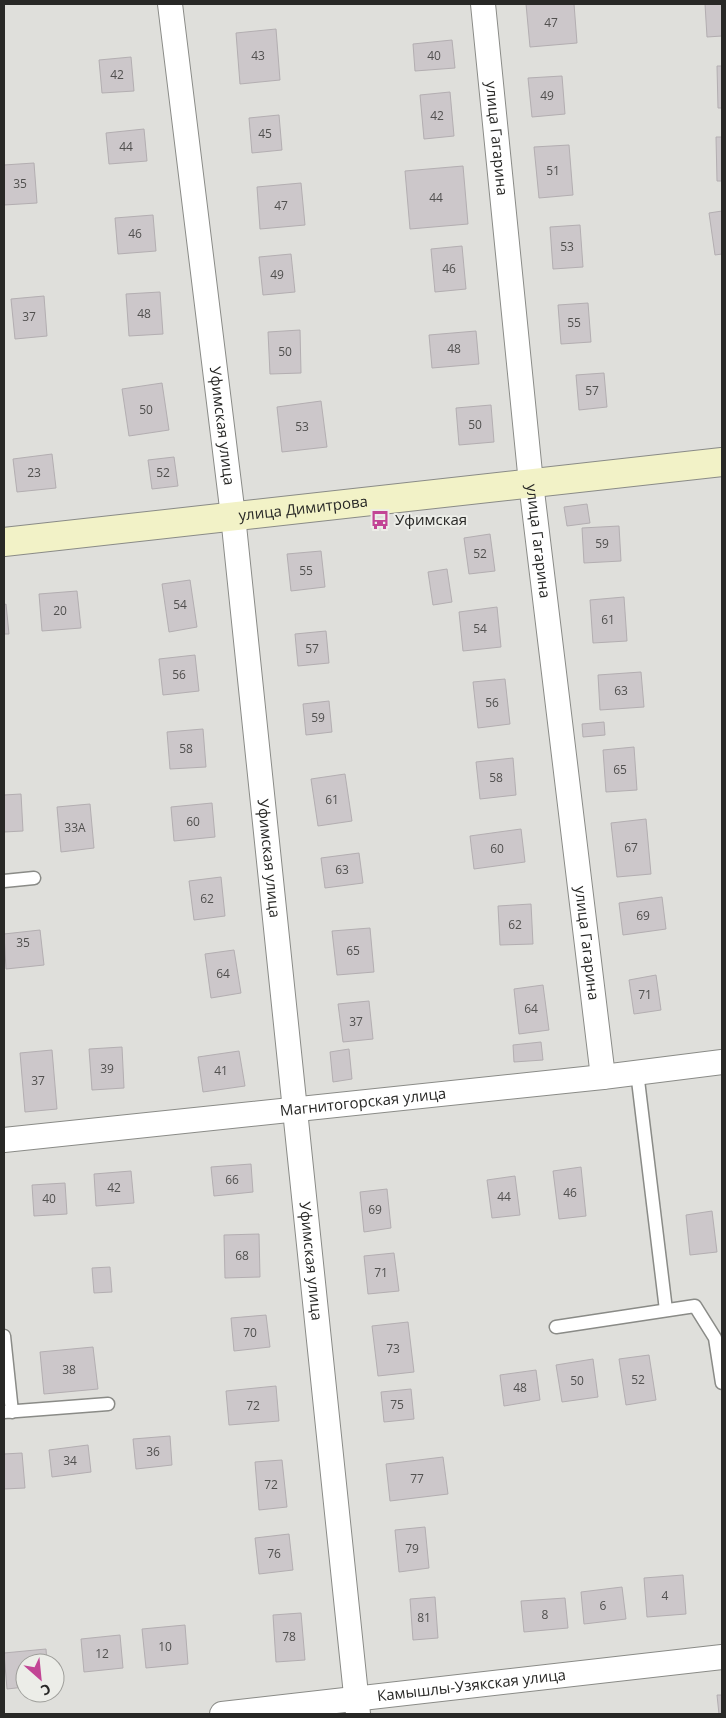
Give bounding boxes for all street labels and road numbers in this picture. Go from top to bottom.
street label: улица Гагарина [482,80,513,196]
street label: Уфимская улица [206,365,240,486]
street label: улица Гагарина [522,483,556,599]
street label: улица Димитрова [237,491,369,525]
street label: Уфимская улица [254,798,286,919]
street label: улица Гагарина [571,885,605,1001]
street label: Магнитогорская улица [279,1083,447,1120]
street label: Уфимская улица [296,1201,328,1321]
street label: Камышлы-Узякская улица [376,1664,567,1705]

